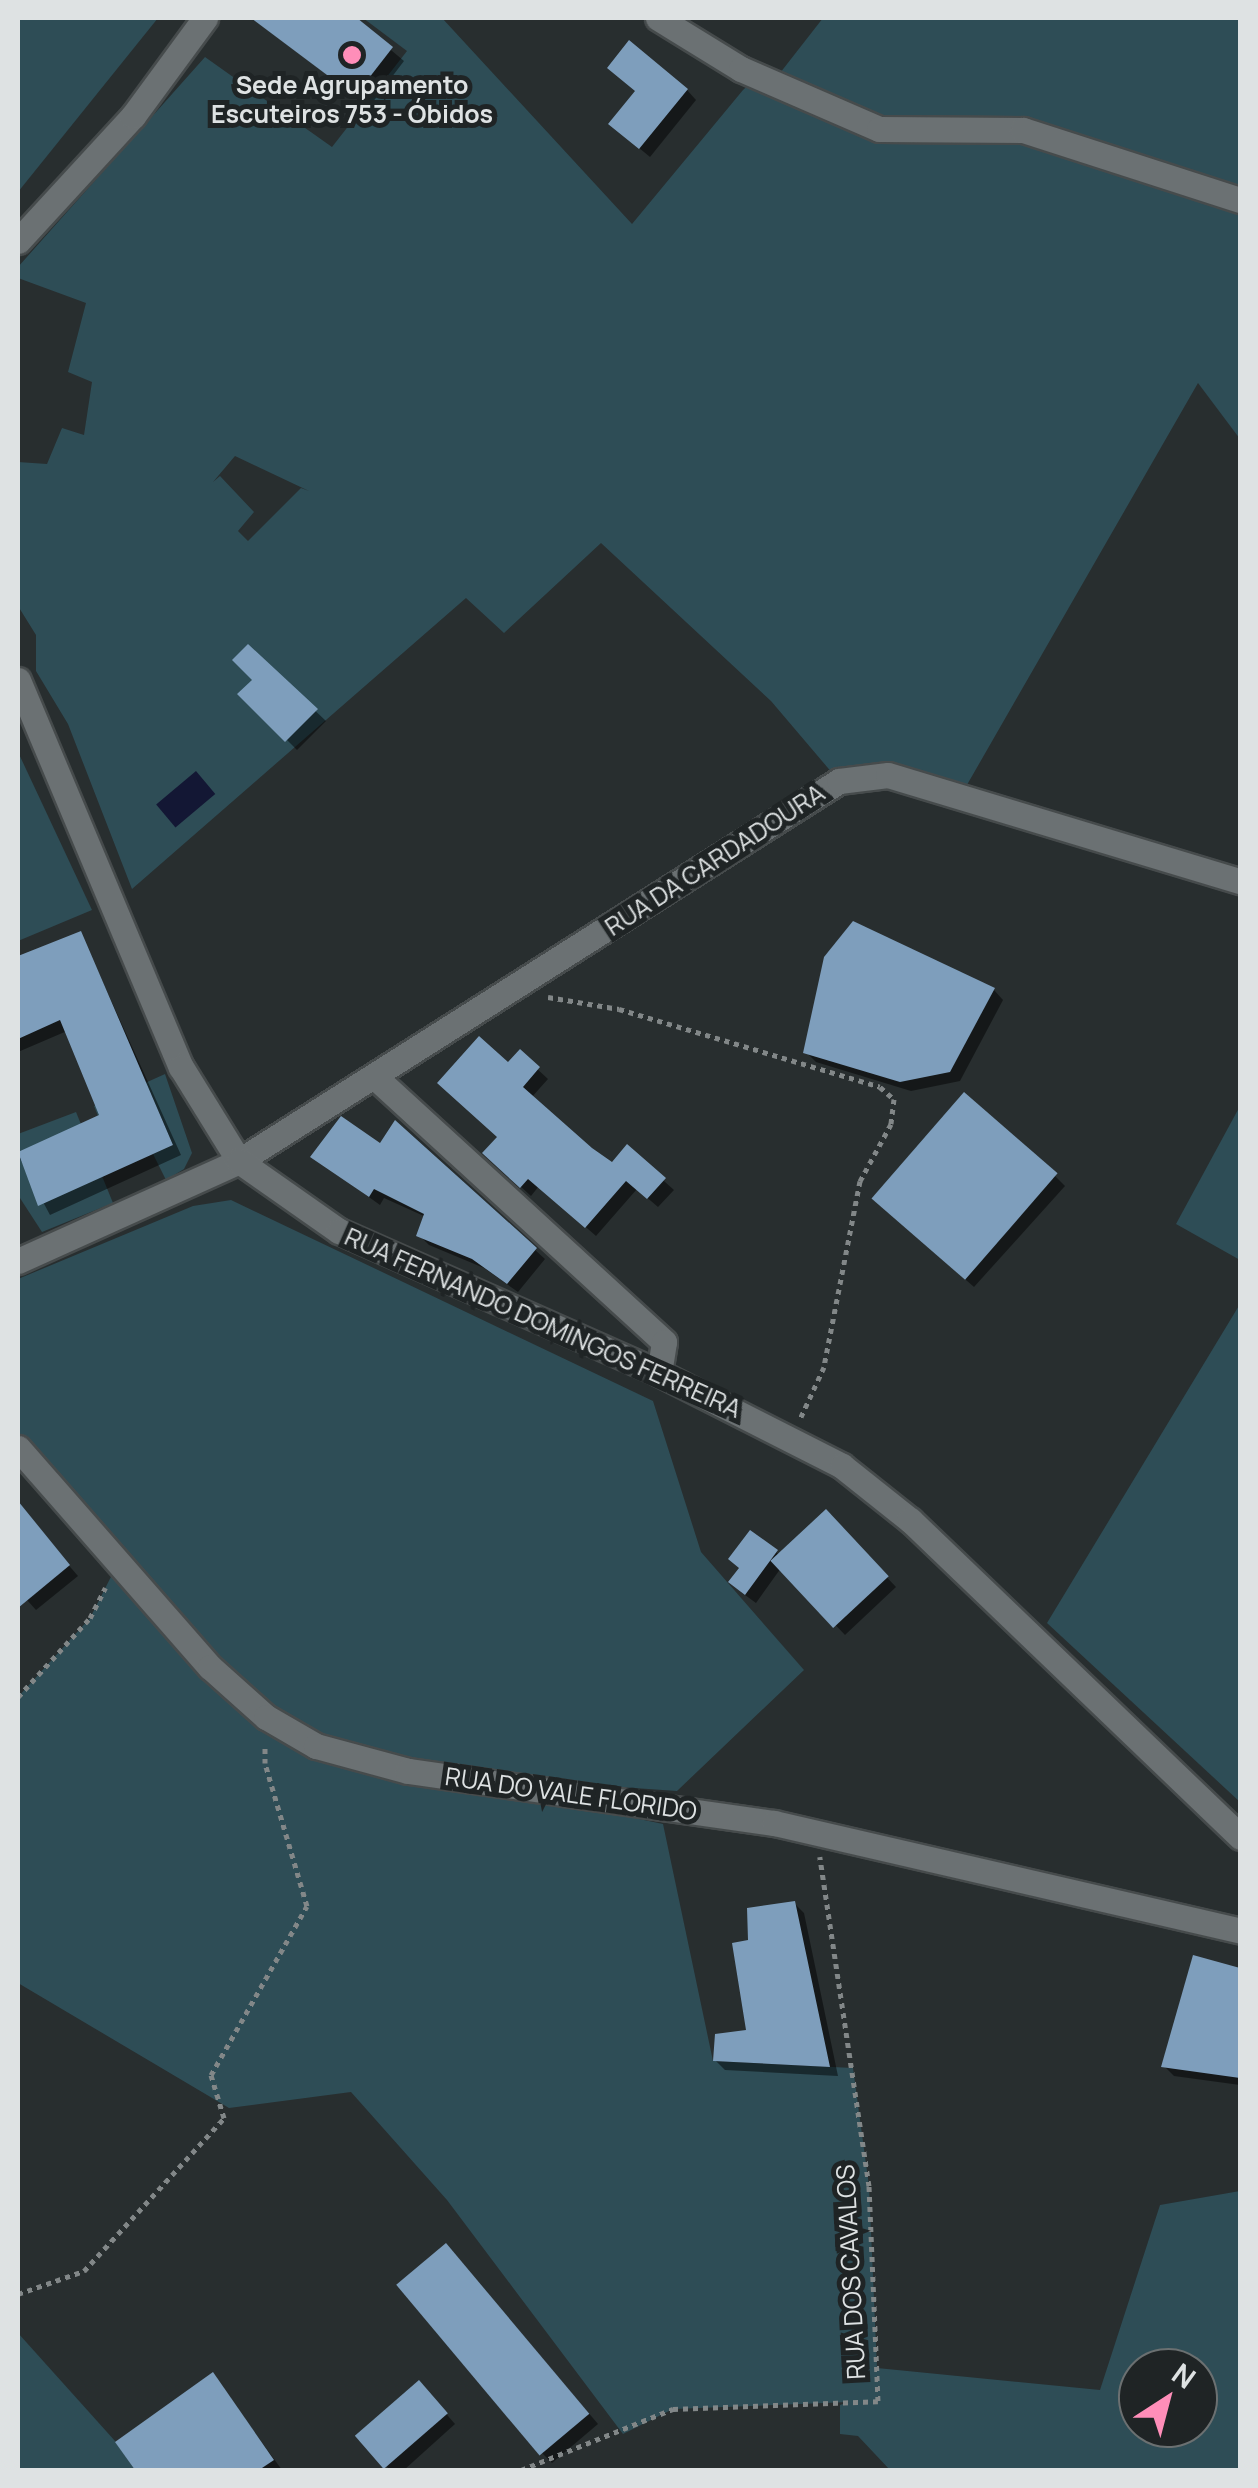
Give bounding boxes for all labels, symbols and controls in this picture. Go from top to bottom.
marker: Sede Agrupamento Escuteiros 753 - Óbidos [341,44,363,66]
place label: Sede Agrupamento Escuteiros 753 - Óbidos [211,71,493,130]
street label: RUA DA CARDADOURA [600,778,830,942]
street label: RUA FERNANDO DOMINGOS FERREIRA [340,1222,746,1424]
street label: RUA DO VALE FLORIDO [443,1761,699,1827]
street label: RUA DOS CAVALOS [830,2164,872,2380]
north arrow [1118,2348,1218,2448]
text: N [1165,2354,1204,2397]

